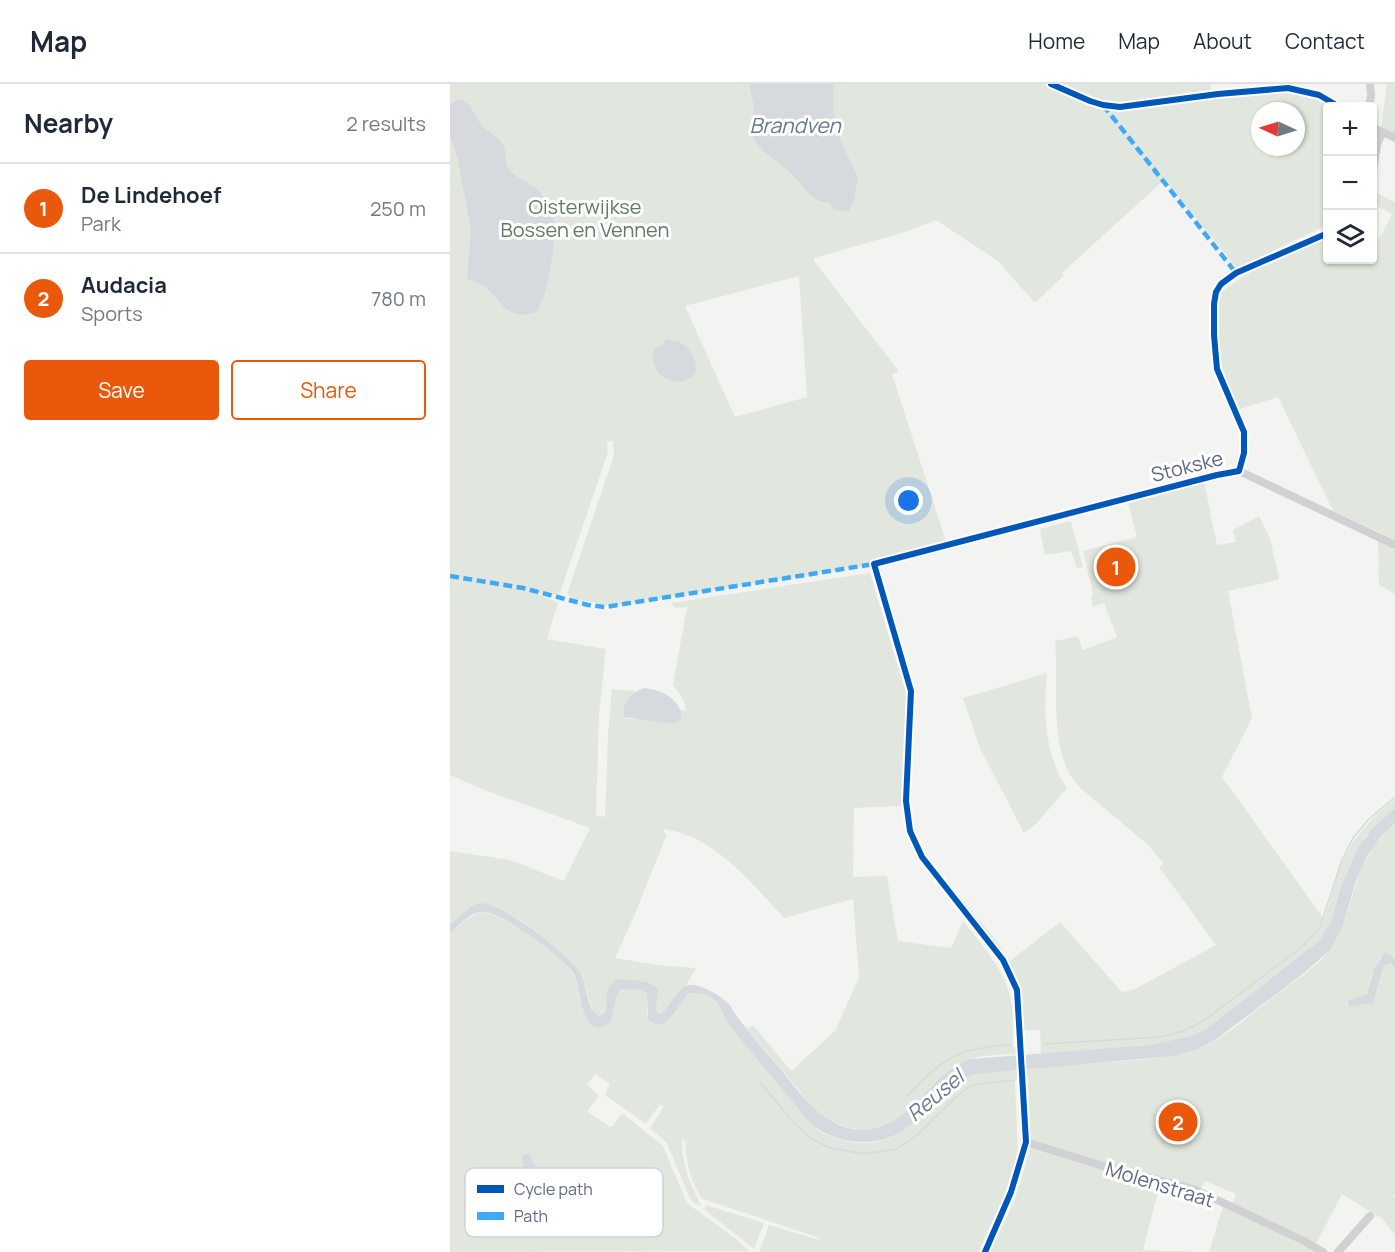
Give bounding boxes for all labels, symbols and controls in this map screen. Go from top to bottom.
text: Map [30,22,87,60]
text: Home [1028,27,1085,55]
text: Map [1118,27,1160,55]
text: About [1193,27,1252,55]
text: Contact [1285,27,1365,55]
north arrow [1251,102,1305,156]
map controls [1323,102,1377,264]
button: + [1323,102,1377,156]
text: Nearby [24,105,113,141]
text: 2 results [346,110,426,137]
water label: Brandven [749,111,842,139]
button: − [1323,156,1377,210]
text: De Lindehoef [81,180,221,210]
park label: Oisterwijkse Bossen en Vennen [501,193,669,243]
text: 1 [39,195,48,222]
text: 250 m [370,195,426,222]
text: Park [81,210,121,237]
button: layers [1323,210,1377,264]
text: Audacia [81,270,167,300]
text: 2 [38,285,49,312]
text: 780 m [371,285,426,312]
text: Sports [81,300,143,327]
button: Save [24,360,219,420]
button: Share [231,360,426,420]
street label: Stokske [1148,444,1226,488]
your location [894,486,923,515]
pin: 1 [1096,544,1136,590]
water label: Reusel [901,1061,972,1127]
pin: 2 [1158,1100,1198,1144]
street label: Molenstraat [1102,1155,1218,1213]
legend [465,1168,663,1237]
text: Cycle path [514,1178,593,1200]
text: Path [514,1205,548,1227]

